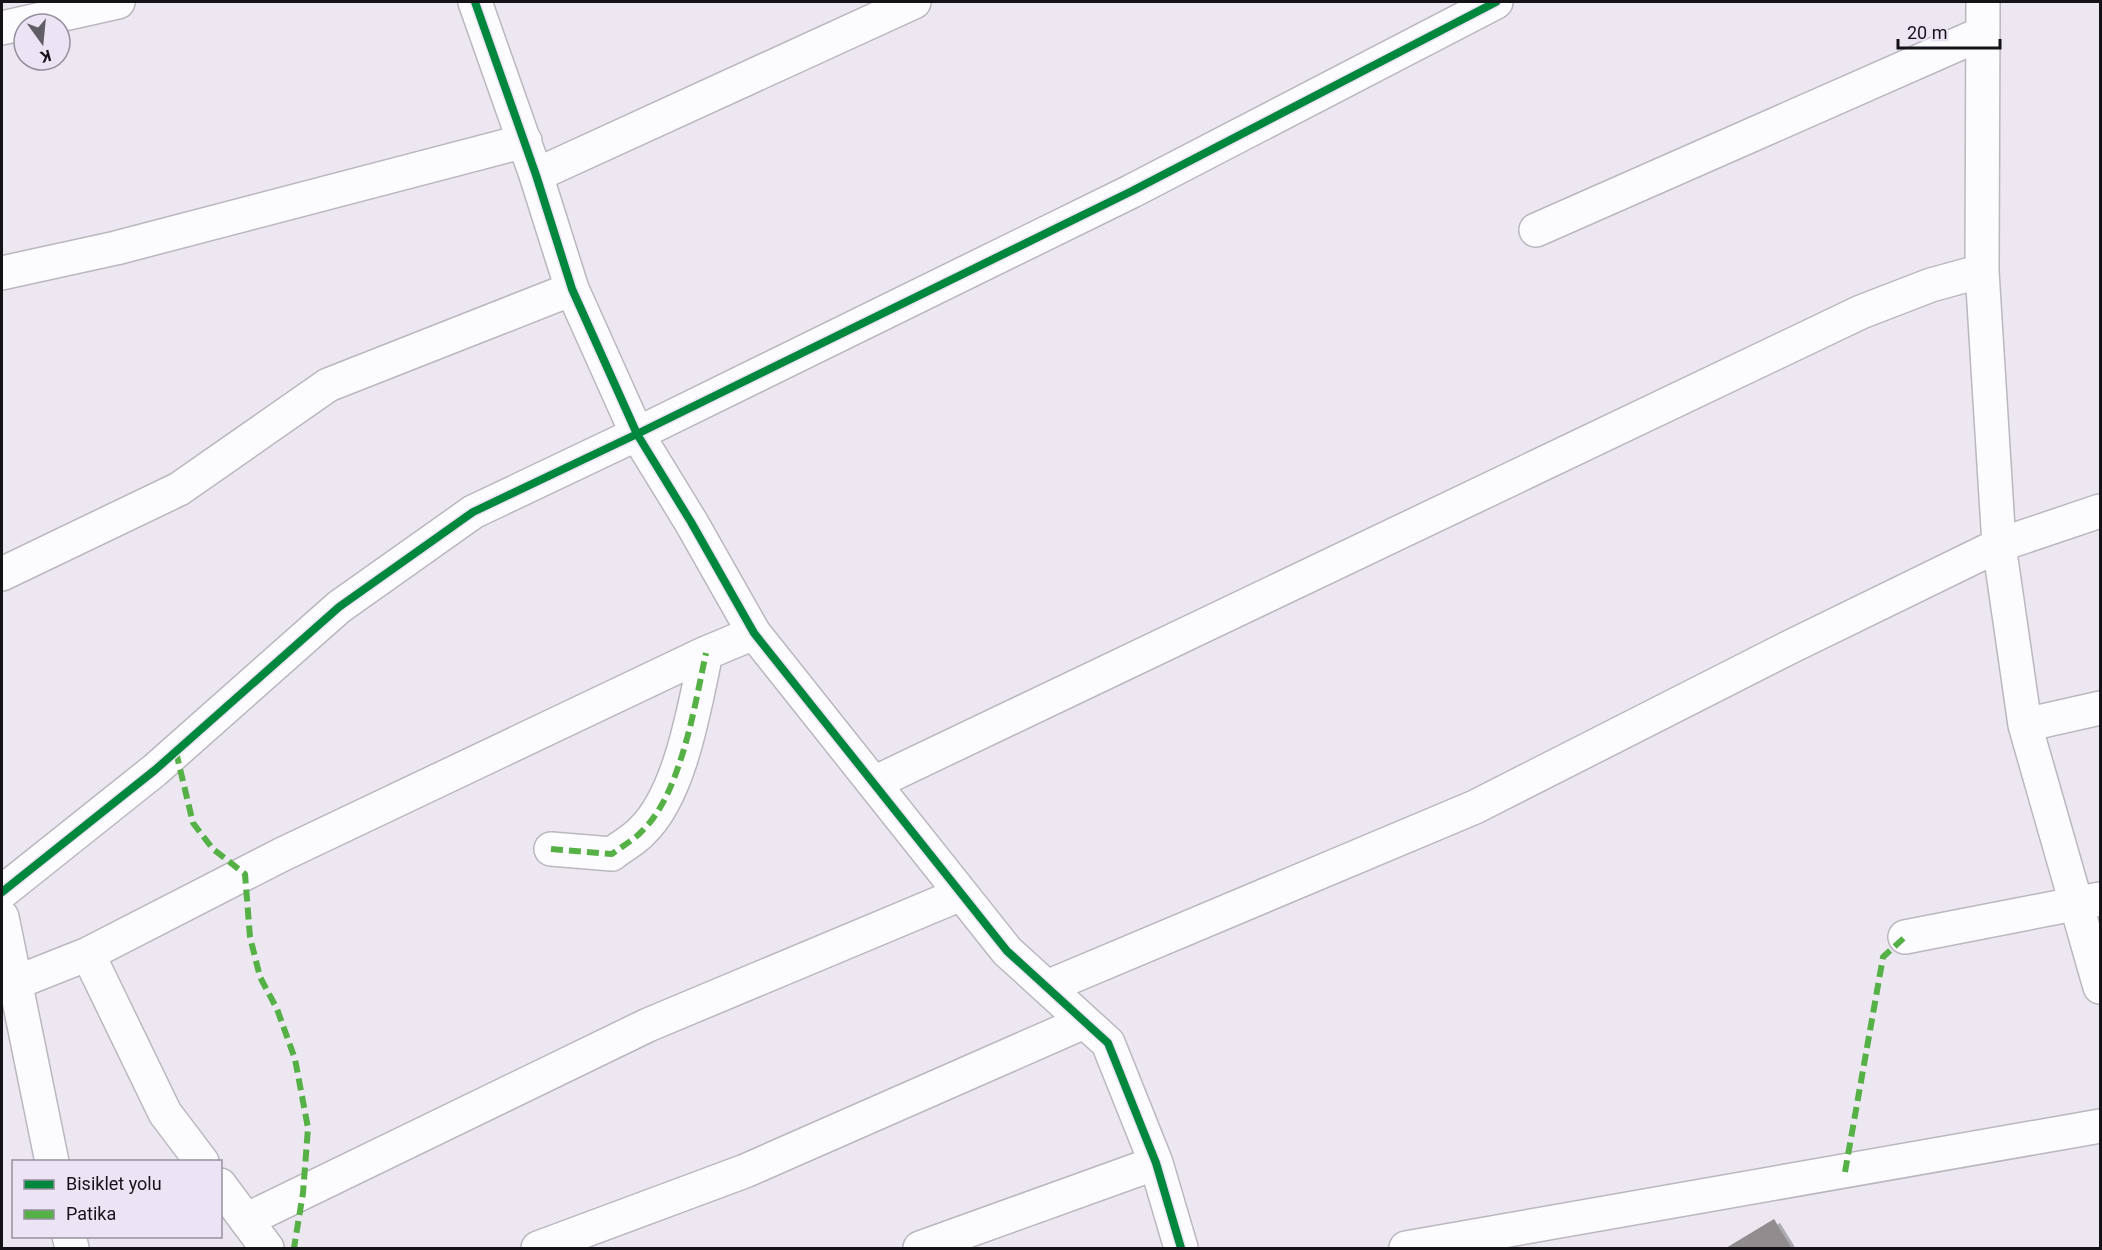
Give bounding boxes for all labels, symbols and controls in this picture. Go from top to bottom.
north arrow [12,12,72,72]
scale bar [1898,12,2000,50]
text: 20 m [1907,22,1947,43]
text: K [38,46,53,67]
legend [12,1160,222,1238]
text: Bisiklet yolu [66,1173,162,1194]
text: Patika [66,1203,116,1224]

